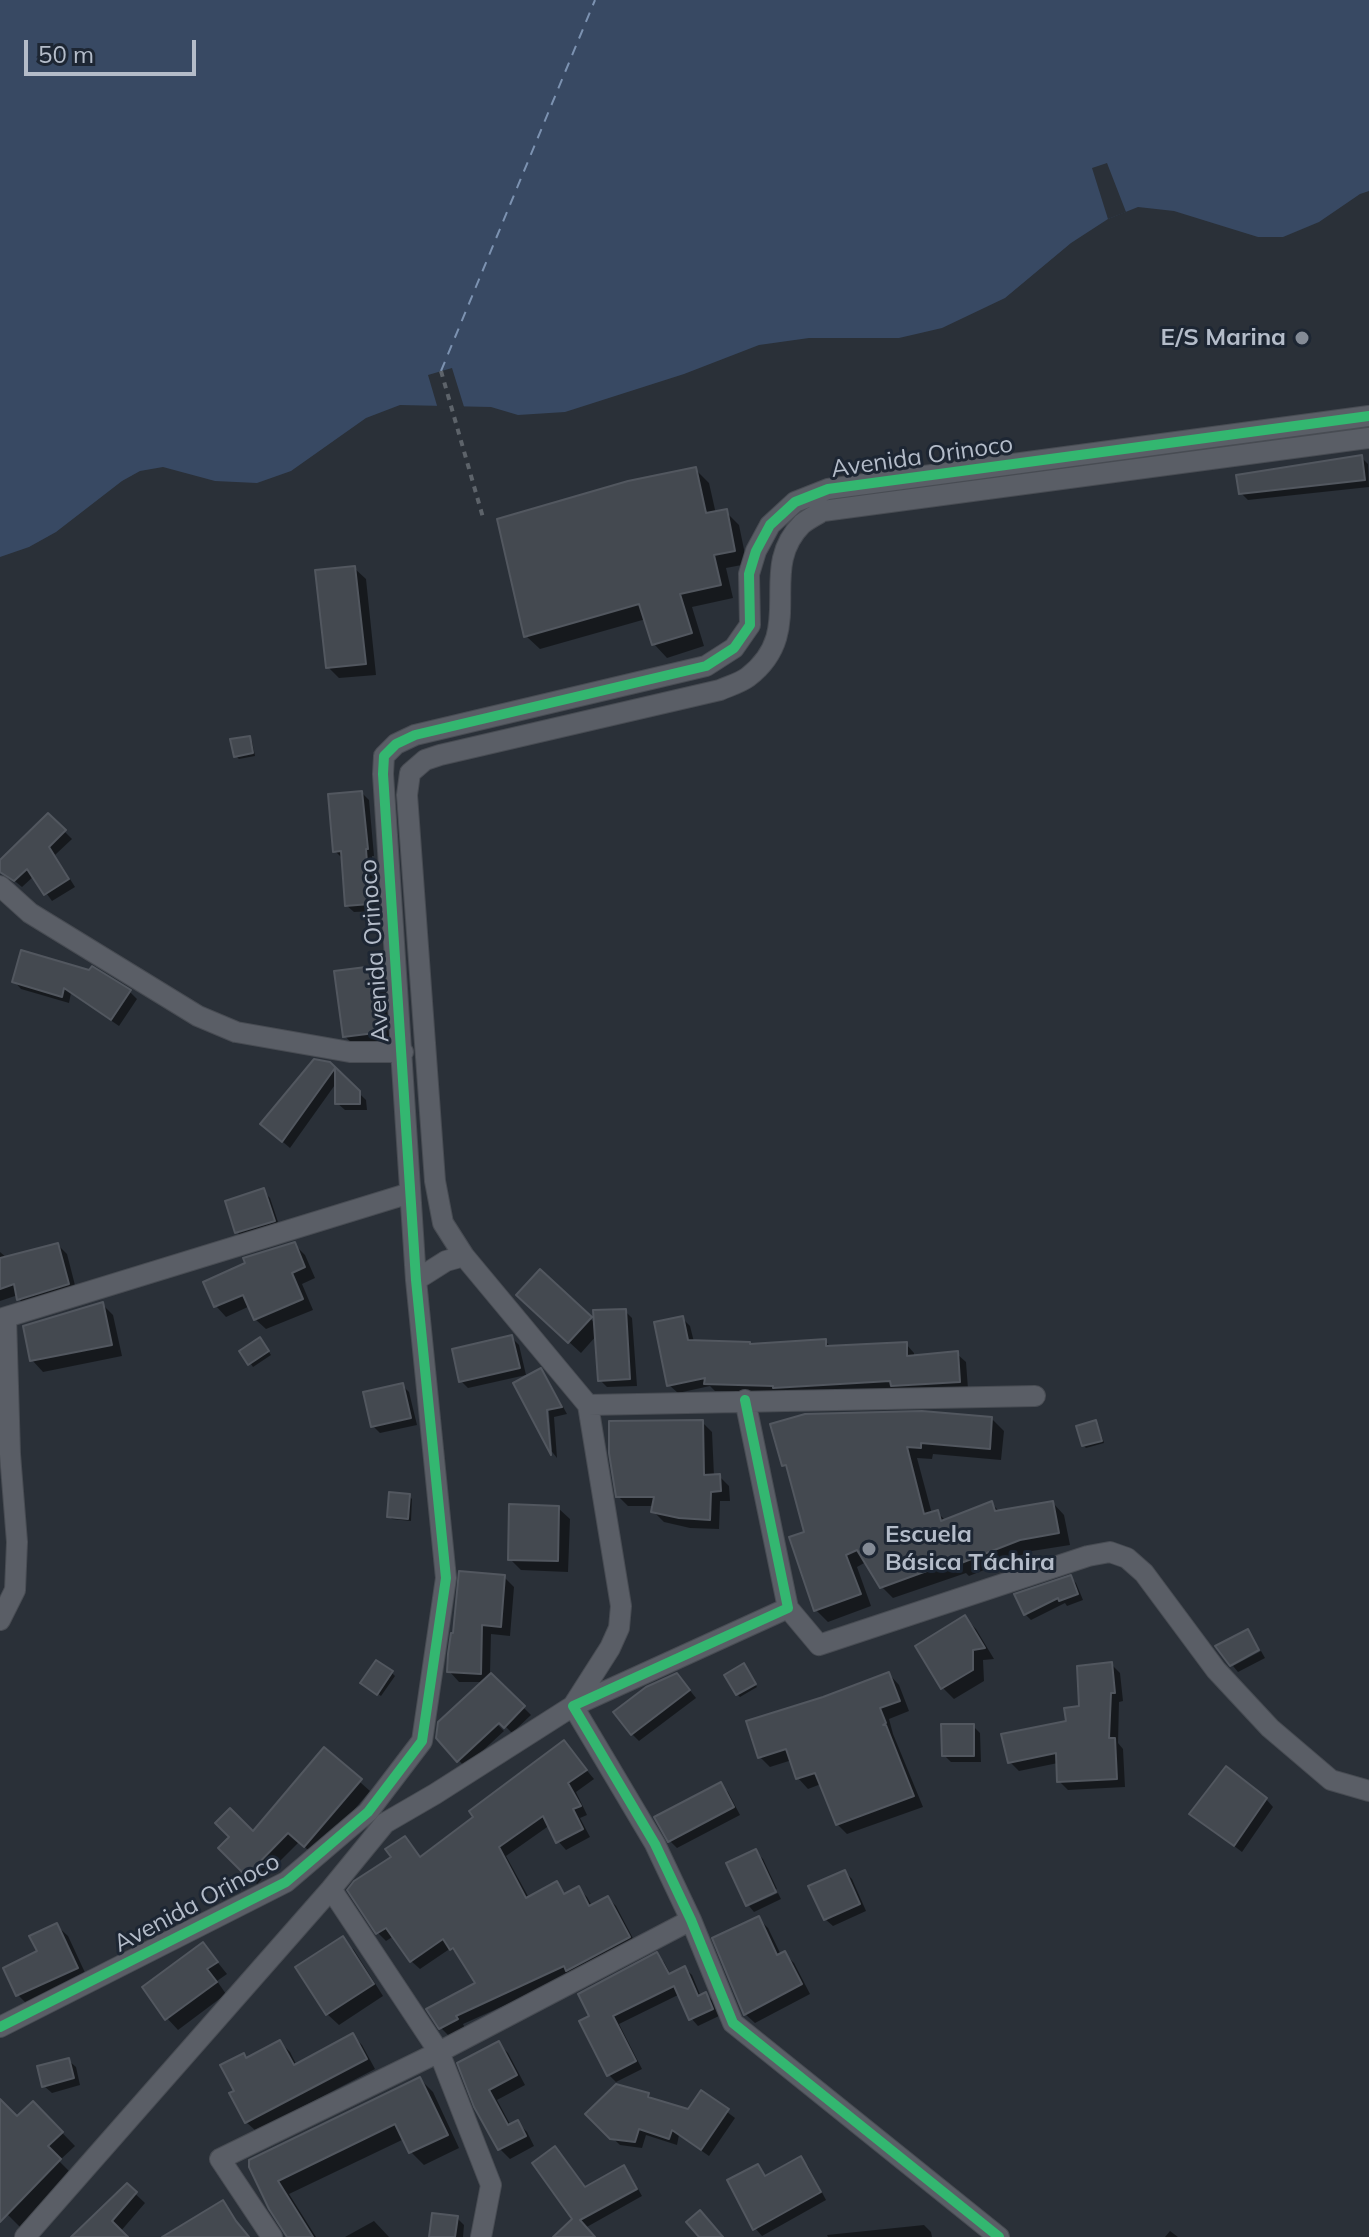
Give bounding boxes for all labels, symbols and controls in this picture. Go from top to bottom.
scale bar [28,24,200,74]
text: 50 m [38,39,94,69]
place label: E/S Marina [1160,324,1286,352]
marker: E/S Marina [1293,329,1311,347]
street label: Avenida Orinoco [829,430,1015,484]
street label: Avenida Orinoco [354,858,396,1044]
place label: Escuela Básica Táchira [885,1521,1055,1577]
marker: Escuela Básica Táchira [860,1540,878,1558]
street label: Avenida Orinoco [109,1847,285,1959]

